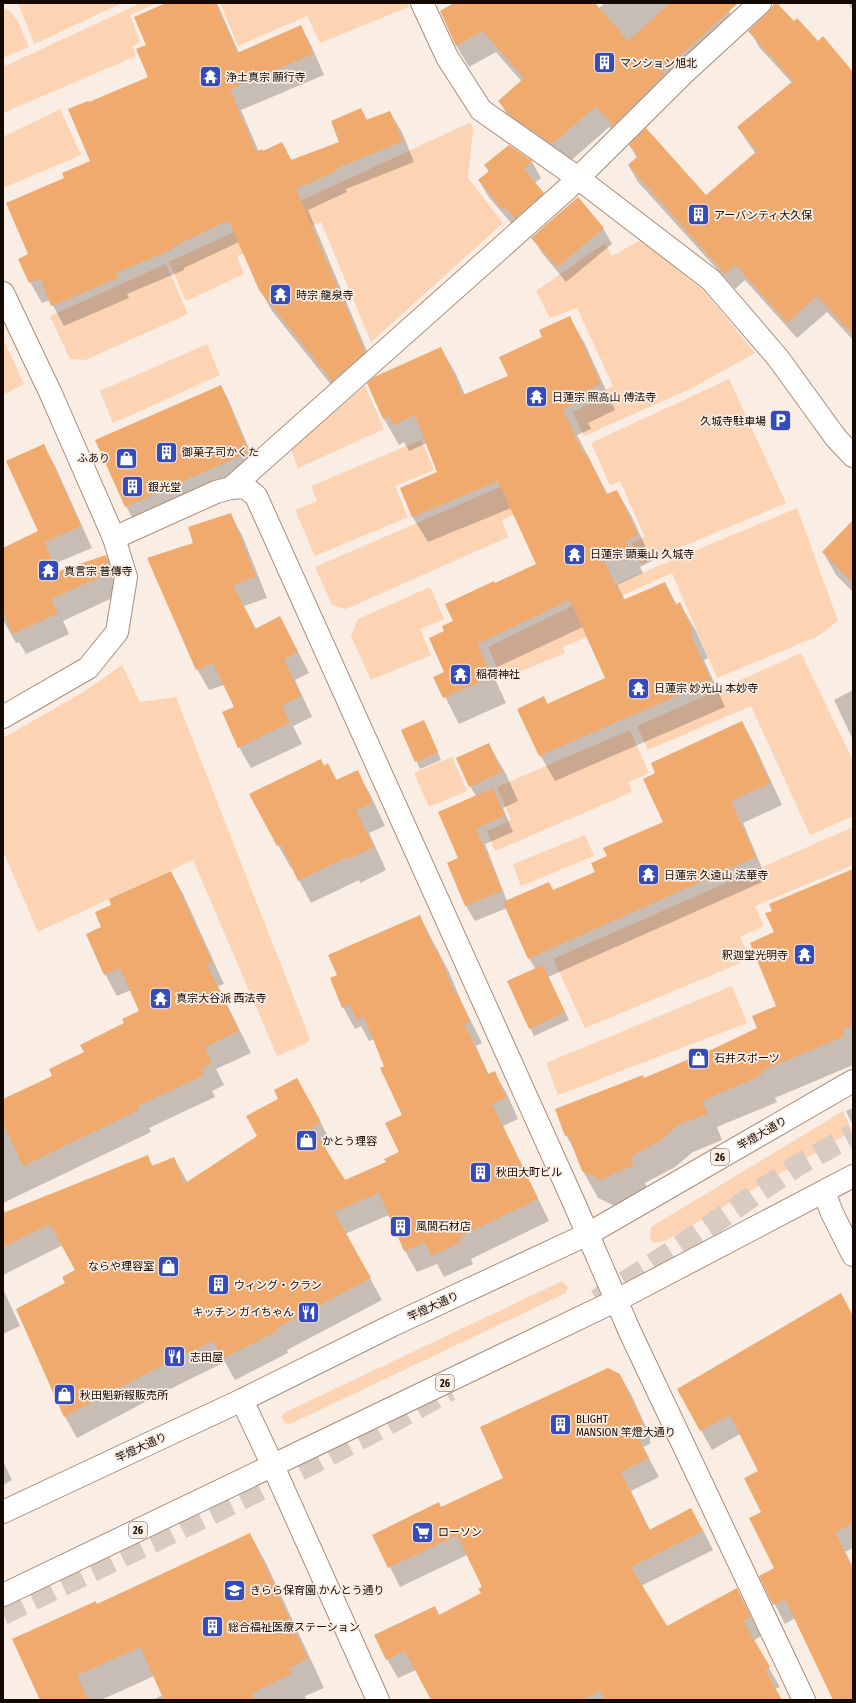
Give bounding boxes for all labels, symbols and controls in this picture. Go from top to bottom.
building icon: マンション旭北 [591,50,617,76]
place label: マンション旭北 [620,57,697,70]
temple icon: 浄土真宗 願行寺 [198,64,224,90]
place label: 浄土真宗 願行寺 [226,71,306,84]
building icon: アーバンティ大久保 [685,202,711,228]
place label: アーバンティ大久保 [714,209,813,222]
temple icon: 時宗 龍泉寺 [267,282,293,308]
place label: 時宗 龍泉寺 [296,289,354,302]
temple icon: 日蓮宗 照高山 傅法寺 [524,384,550,410]
place label: 日蓮宗 照高山 傅法寺 [552,391,656,404]
parking icon: 久城寺駐車場 [768,408,794,434]
place label: 久城寺駐車場 [700,415,766,428]
building icon: 御菓子司かくた [153,439,179,465]
shop icon: ふあり [113,445,139,471]
place label: 御菓子司かくた [181,446,259,459]
place label: ふあり [77,452,110,465]
building icon: 銀光堂 [120,474,146,500]
place label: 銀光堂 [148,481,181,494]
temple icon: 日蓮宗 顕乗山 久城寺 [562,541,588,567]
place label: 日蓮宗 顕乗山 久城寺 [590,548,694,561]
temple icon: 真言宗 普傳寺 [35,558,61,584]
place label: 真言宗 普傳寺 [64,565,133,578]
temple icon: 稲荷神社 [448,661,474,687]
place label: 稲荷神社 [476,668,520,681]
temple icon: 日蓮宗 妙光山 本妙寺 [625,675,651,701]
place label: 日蓮宗 妙光山 本妙寺 [654,682,758,695]
temple icon: 日蓮宗 久遠山 法華寺 [635,862,661,888]
place label: 日蓮宗 久遠山 法華寺 [664,869,768,882]
temple icon: 釈迦堂光明寺 [791,942,817,968]
place label: 釈迦堂光明寺 [722,949,788,962]
temple icon: 真宗大谷派 西法寺 [148,985,174,1011]
place label: 真宗大谷派 西法寺 [176,992,267,1005]
shop icon: 石井スポーツ [686,1045,712,1071]
place label: 石井スポーツ [714,1052,780,1065]
street label: 竿燈大通り [735,1114,789,1153]
shop icon: かとう理容 [293,1128,319,1154]
place label: かとう理容 [322,1135,377,1148]
road number: 26 [711,1149,729,1165]
building icon: 秋田大町ビル [467,1159,493,1185]
place label: 秋田大町ビル [496,1166,562,1179]
building icon: 風間石材店 [388,1213,414,1239]
place label: 風間石材店 [416,1220,471,1233]
shop icon: ならや理容室 [156,1253,182,1279]
place label: ならや理容室 [88,1260,154,1273]
building icon: ウィング・クラン [206,1272,232,1298]
place label: ウィング・クラン [234,1279,322,1292]
street label: 竿燈大通り [406,1289,461,1324]
restaurant icon: キッチン ガイちゃん [296,1299,322,1325]
place label: キッチン ガイちゃん [192,1306,294,1319]
restaurant icon: 志田屋 [161,1344,187,1370]
place label: 志田屋 [190,1351,223,1364]
road number: 26 [436,1375,454,1391]
shop icon: 秋田魁新報販売所 [51,1382,77,1408]
place label: 秋田魁新報販売所 [80,1389,169,1402]
building icon: BLIGHT MANSION 竿燈大通り [548,1412,574,1438]
place label: BLIGHT MANSION 竿燈大通り [576,1413,676,1439]
street label: 竿燈大通り [114,1430,169,1465]
supermarket icon: ローソン [409,1519,435,1545]
road number: 26 [129,1522,147,1538]
place label: ローソン [438,1526,482,1539]
school or university icon: きらら保育園 かんとう通り [221,1577,247,1603]
place label: きらら保育園 かんとう通り [250,1584,385,1597]
building icon: 総合福祉医療ステーション [199,1614,225,1640]
place label: 総合福祉医療ステーション [228,1621,360,1634]

